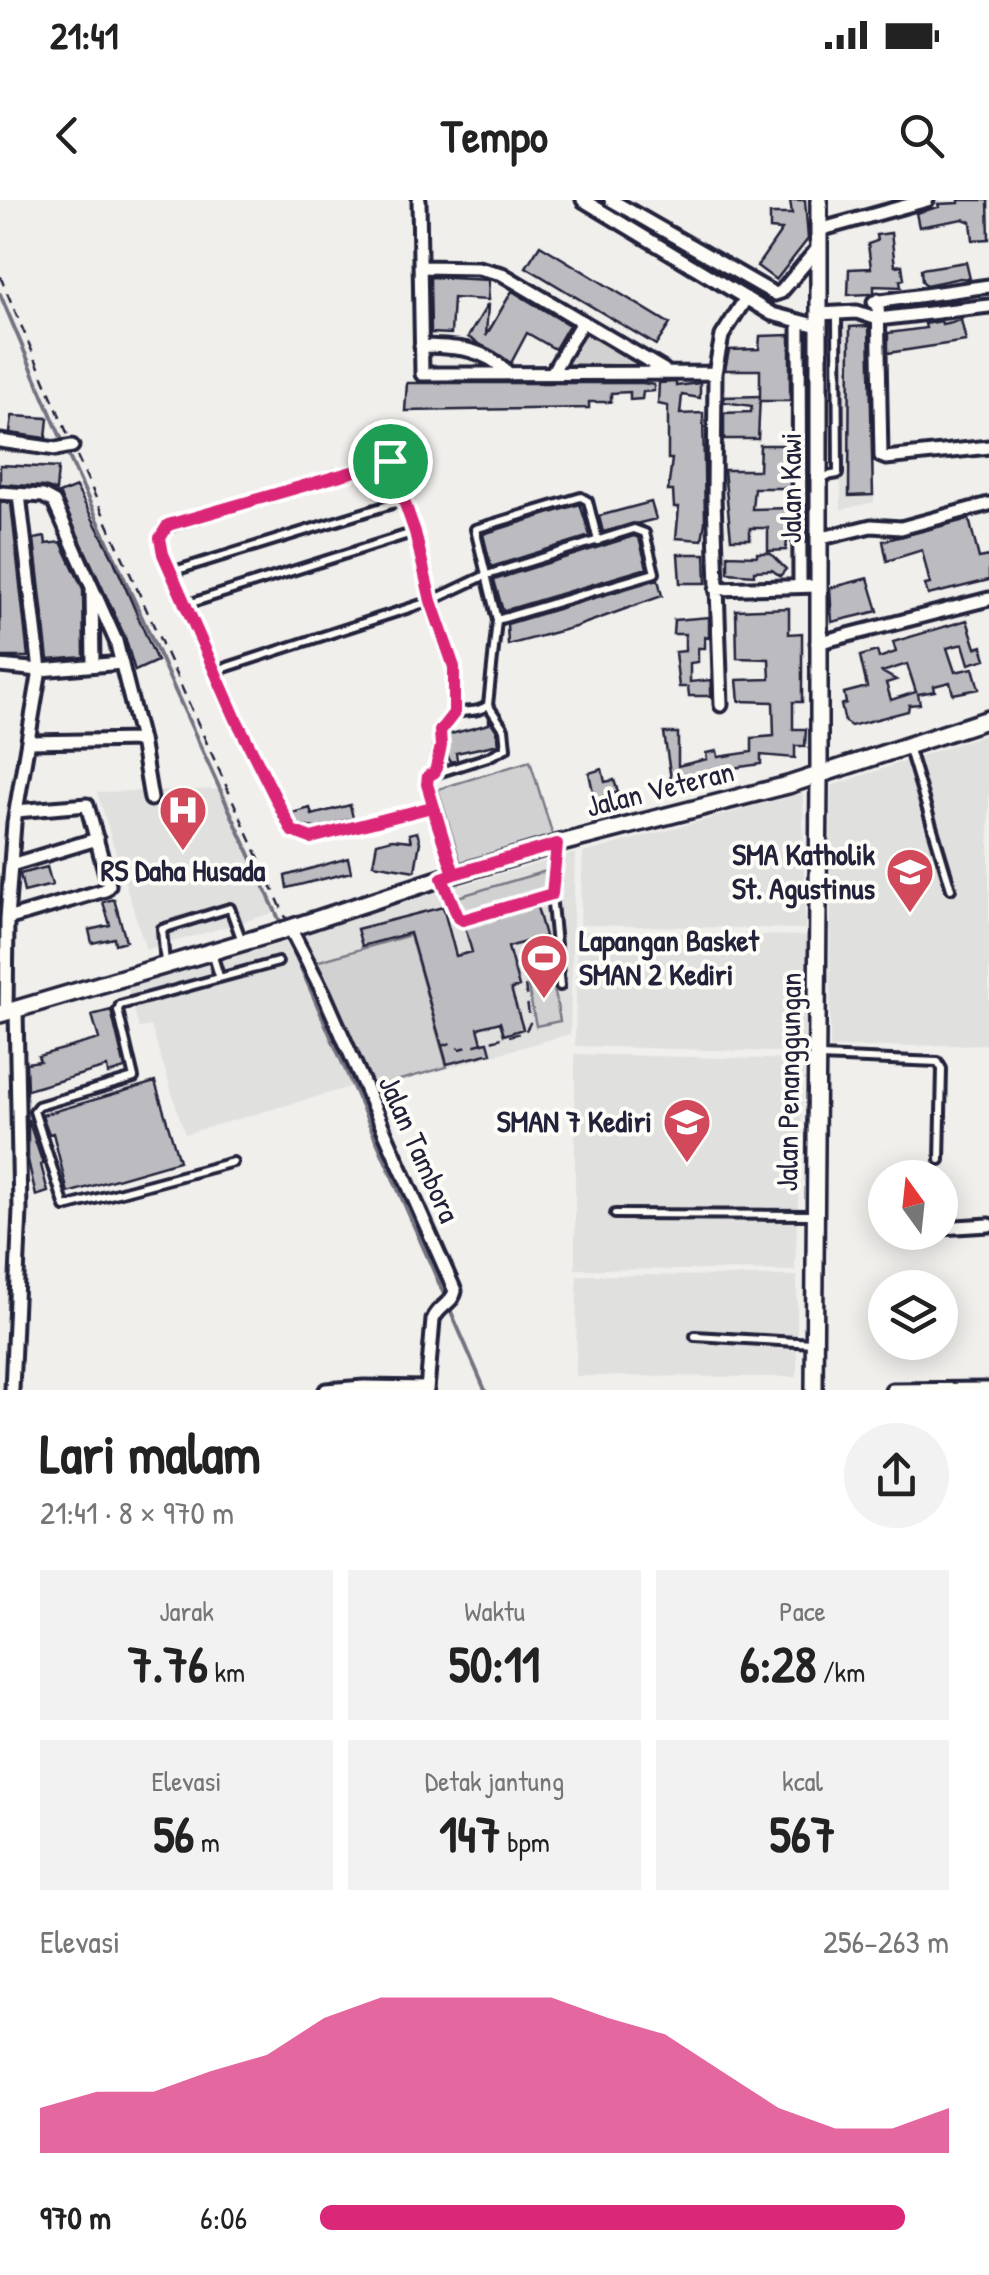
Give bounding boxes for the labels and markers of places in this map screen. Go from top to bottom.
pin [348,419,433,504]
hospital icon: RS Daha Husada [157,784,209,852]
place label: SMA Katholik St. Agustinus [732,834,876,909]
school or university icon: SMA Katholik St. Agustinus [884,846,936,914]
place label: RS Daha Husada [101,850,265,890]
place label: Lapangan Basket SMAN 2 Kediri [579,920,761,994]
sports icon: Lapangan Basket SMAN 2 Kediri [518,932,570,1000]
school or university icon: SMAN 7 Kediri [661,1096,713,1164]
place label: SMAN 7 Kediri [497,1101,652,1141]

